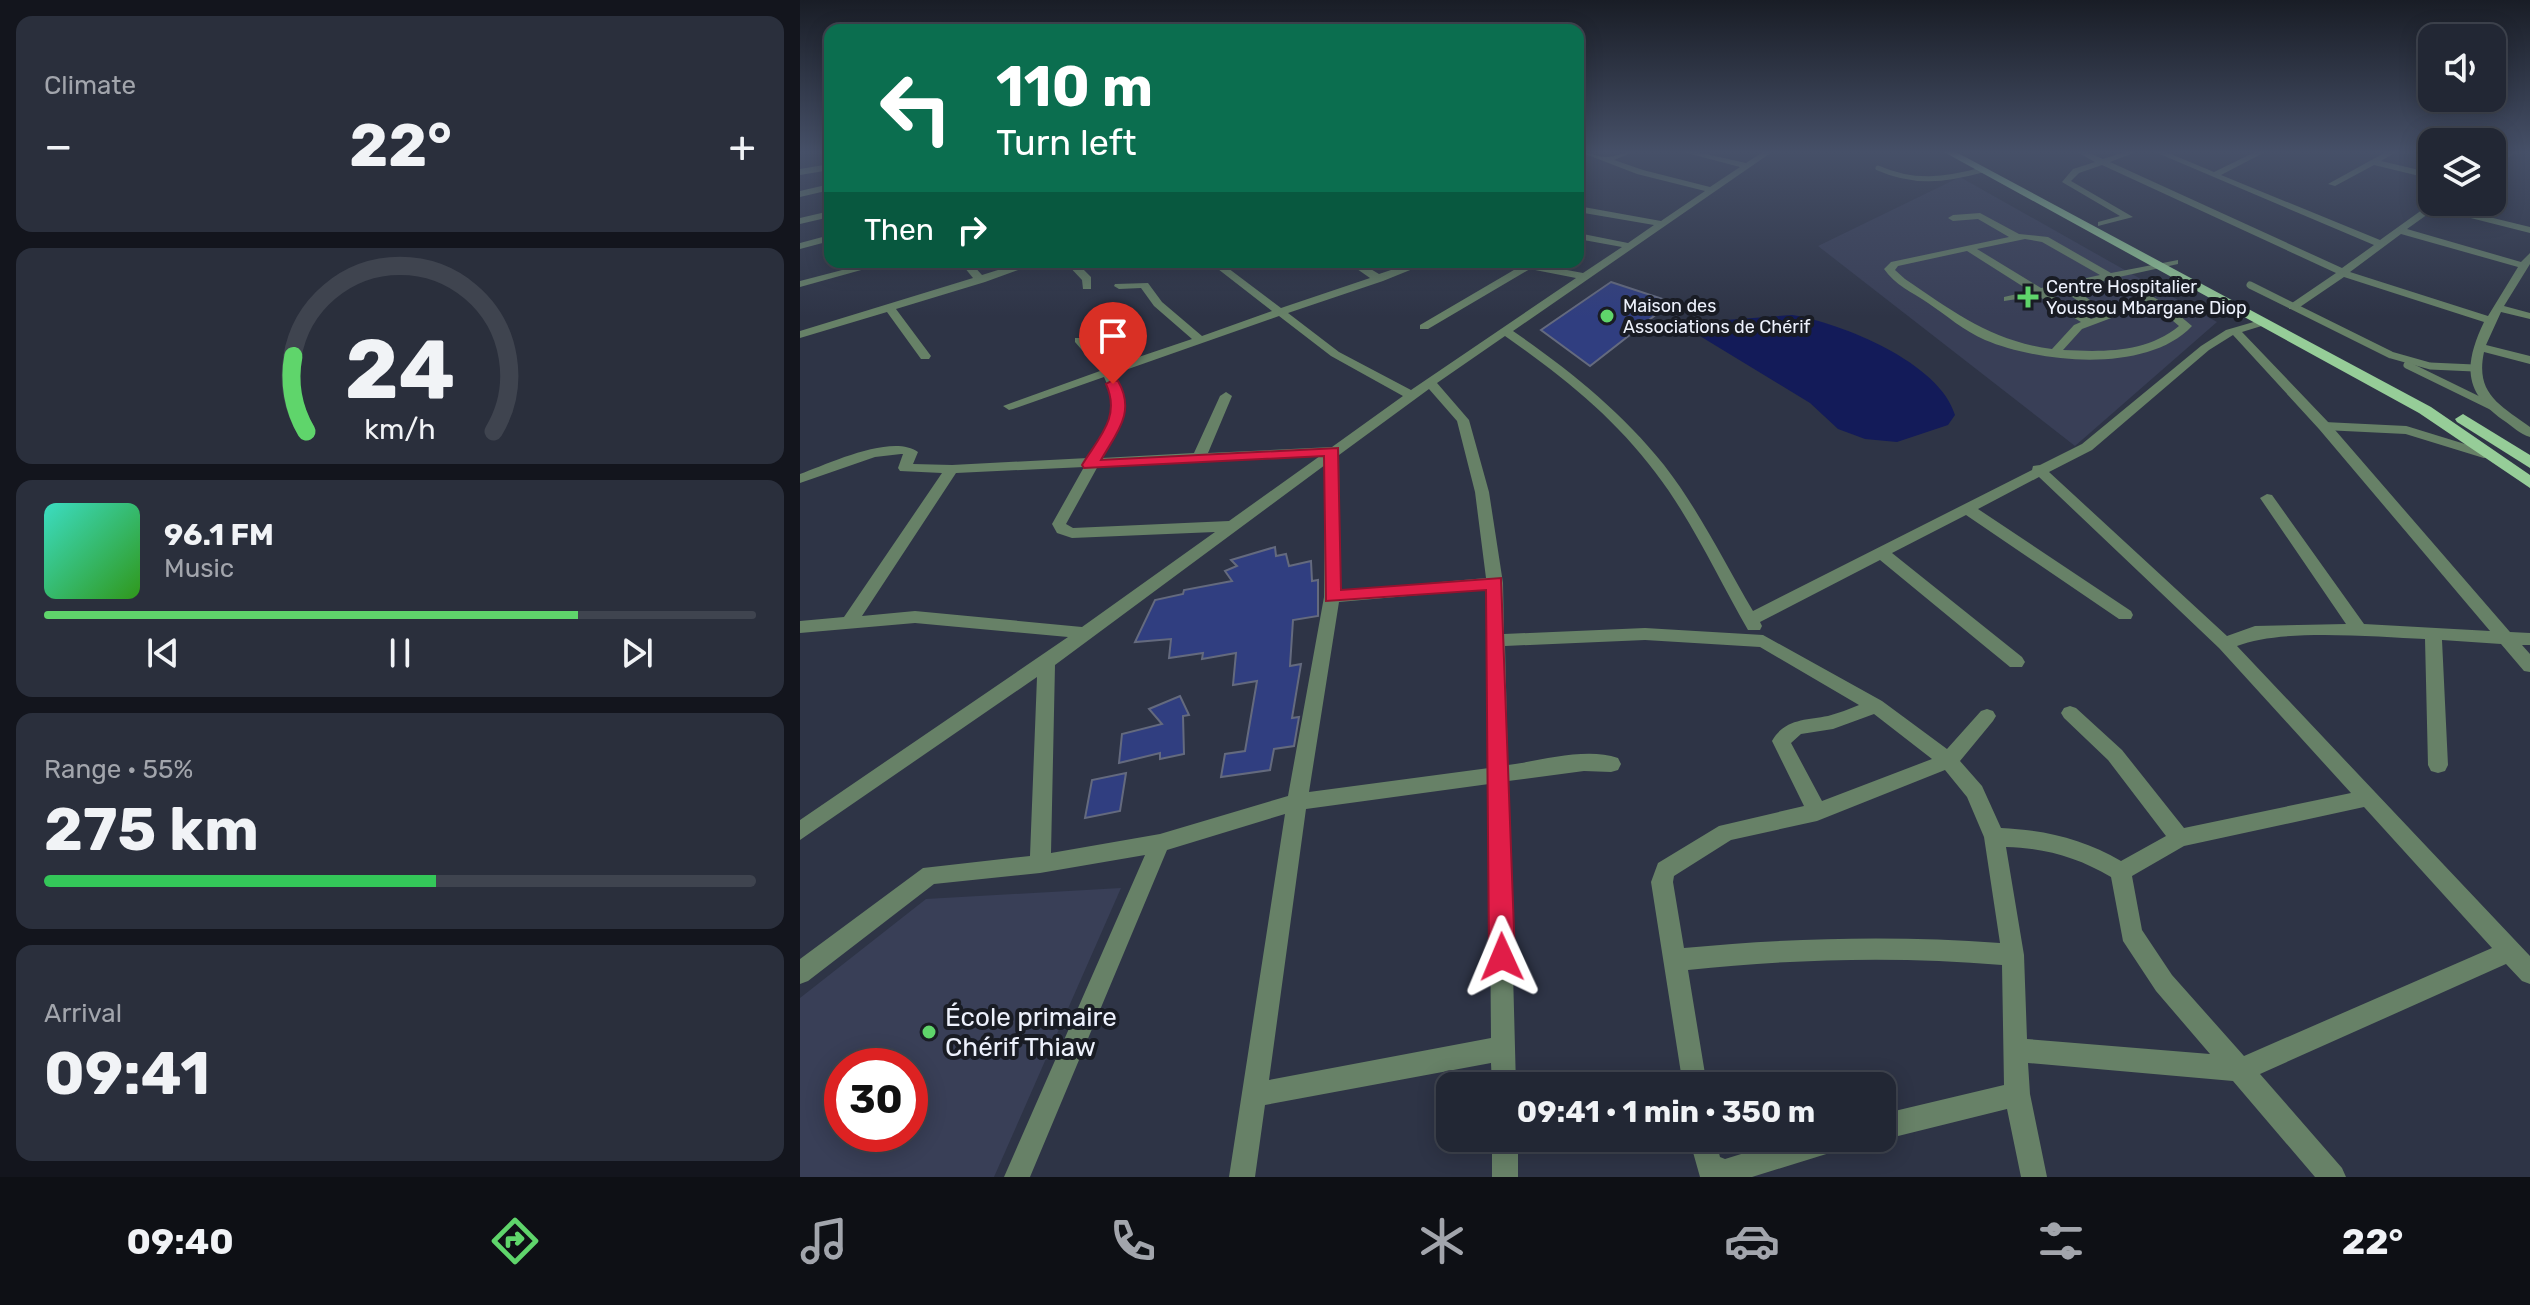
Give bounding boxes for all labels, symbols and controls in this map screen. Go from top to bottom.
map controls [2418,24,2506,216]
button: sound [2418,24,2506,112]
text: 110 m [996,54,1153,120]
icon: left [864,56,968,160]
text: Climate [44,70,136,101]
text: 22° [349,110,452,181]
text: − [44,120,73,172]
text: + [729,120,756,172]
text: Turn left [996,121,1137,164]
button: layers [2418,128,2506,216]
icon: right [950,208,994,252]
text: Then [864,212,934,248]
place label: Centre Hospitalier Youssou Mbargane Diop [2046,276,2247,319]
marker: Centre Hospitalier Youssou Mbargane Diop [2017,286,2039,308]
place label: Maison des Associations de Chérif [1623,295,1811,338]
pin [1079,302,1147,384]
marker: Maison des Associations de Chérif [1598,307,1616,325]
icon: arrive [1091,314,1135,358]
text: 24 [345,320,455,419]
text: km/h [364,412,436,446]
text: 96.1 FM [164,517,274,553]
text: Music [164,553,234,584]
icon: previous [141,631,185,675]
icon: pause [378,631,422,675]
icon: next [615,631,659,675]
text: Range · 55% [44,754,193,785]
text: 275 km [44,794,259,865]
position arrow [1460,915,1544,999]
text: Arrival [44,998,122,1029]
place label: École primaire Chérif Thiaw [945,1002,1117,1063]
marker: École primaire Chérif Thiaw [920,1023,938,1041]
text: 09:41 [44,1038,210,1109]
speed limit sign: 30 [824,1048,928,1152]
text: 09:41 · 1 min · 350 m [1517,1094,1815,1130]
icon: directions [487,1213,543,1269]
icon: music [796,1213,852,1269]
icon: phone [1105,1213,1161,1269]
icon: climate [1414,1213,1470,1269]
icon: car [1724,1213,1780,1269]
icon: filters [2033,1213,2089,1269]
text: 09:40 [127,1220,234,1263]
text: 22° [2342,1220,2403,1263]

